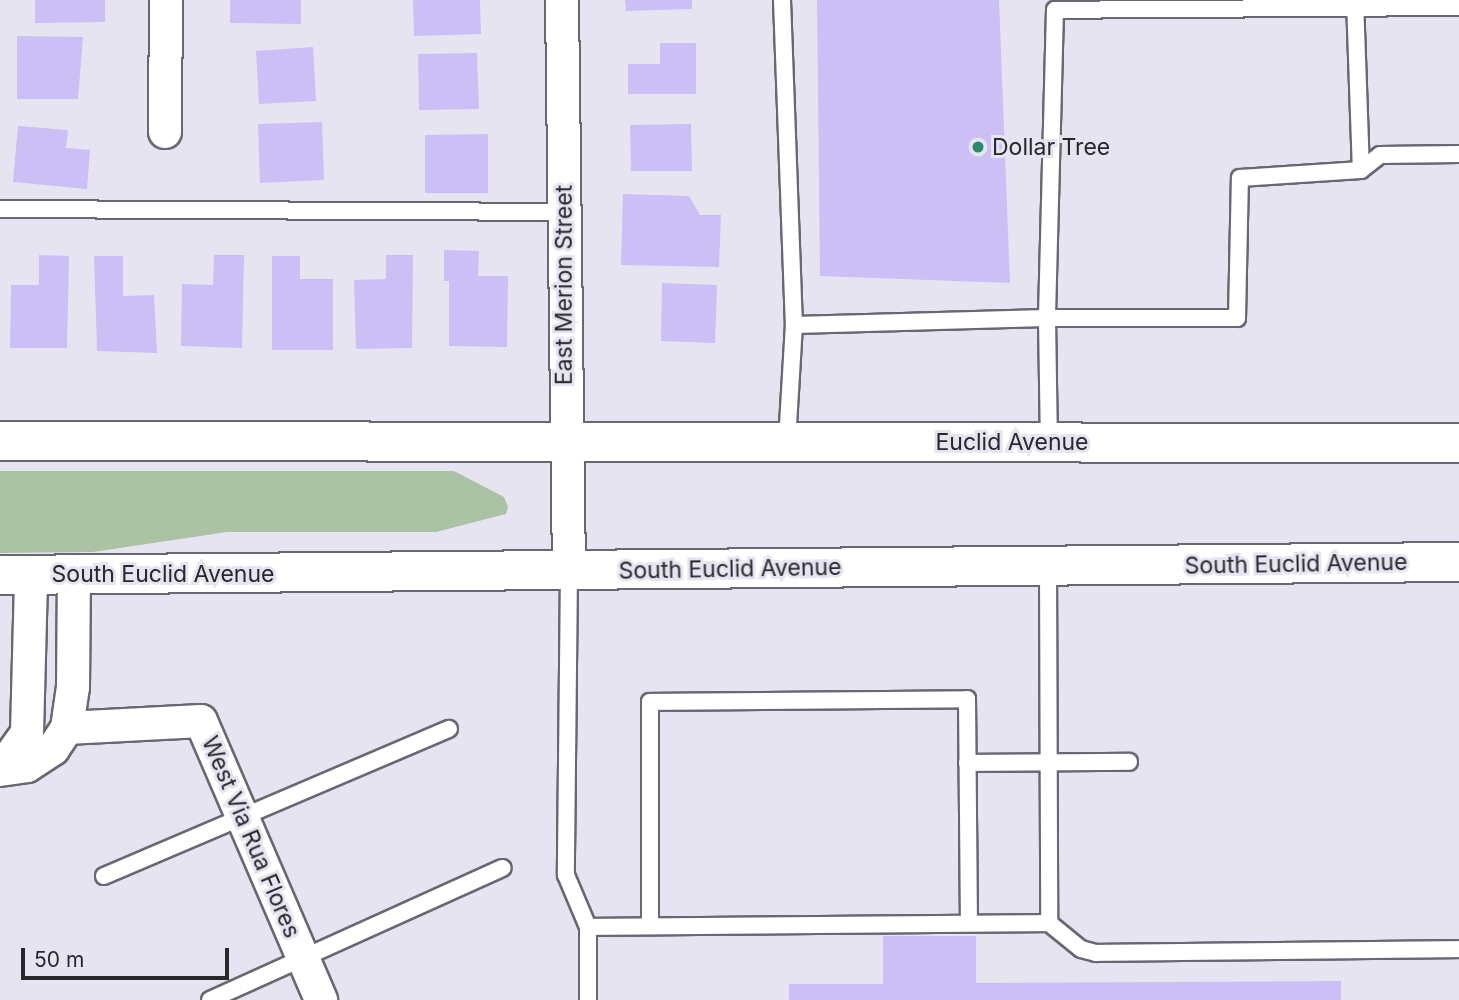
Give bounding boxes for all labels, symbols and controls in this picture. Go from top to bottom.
place label: Dollar Tree [992,133,1110,161]
marker: Dollar Tree [970,139,986,155]
street label: East Merion Street [550,185,578,385]
street label: Euclid Avenue [935,428,1089,456]
street label: South Euclid Avenue [1184,548,1408,580]
street label: South Euclid Avenue [618,553,842,585]
street label: South Euclid Avenue [52,560,274,588]
street label: West Via Rua Flores [196,732,306,942]
scale bar [24,934,233,978]
text: 50 m [34,947,84,972]

